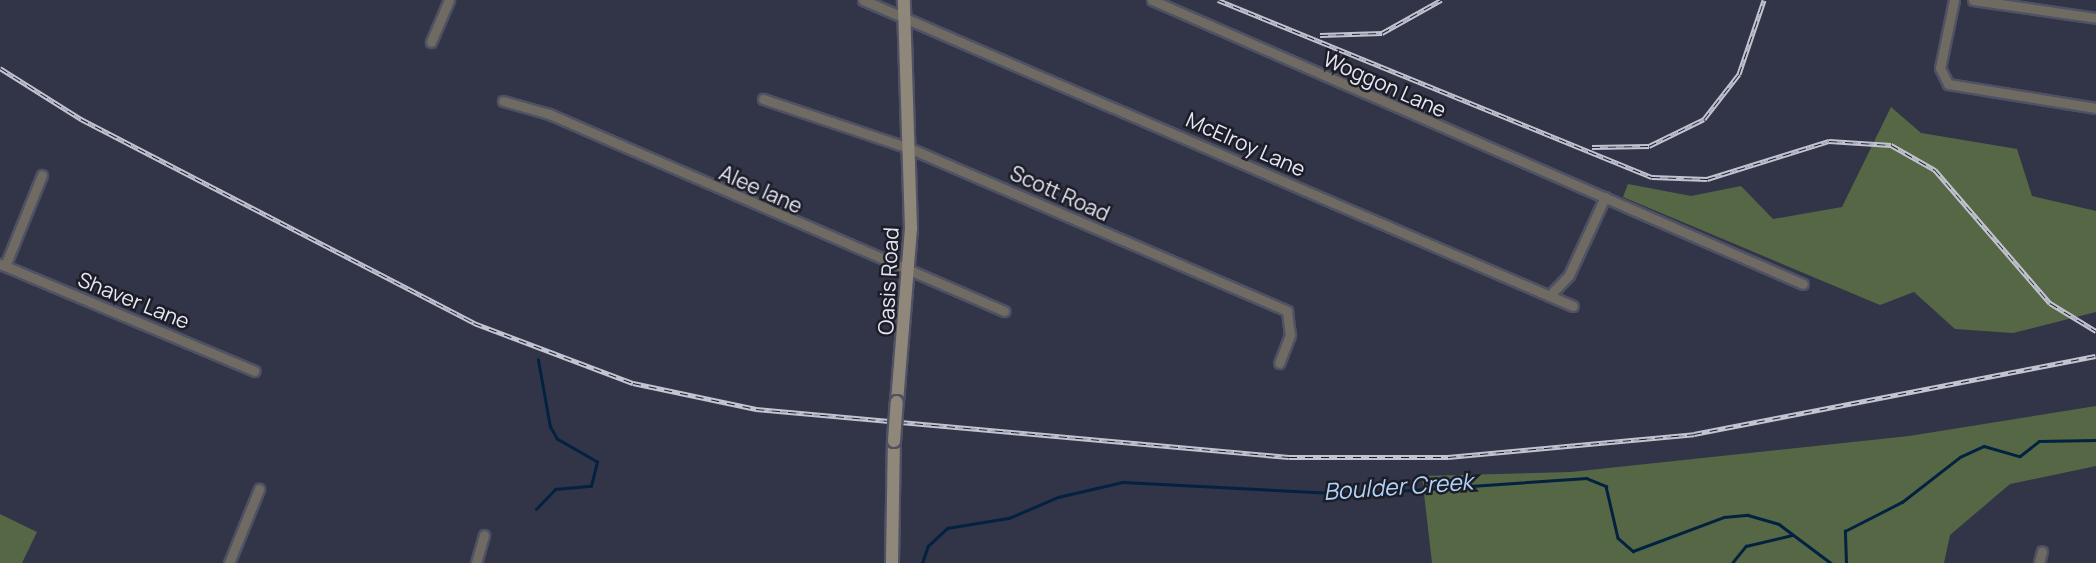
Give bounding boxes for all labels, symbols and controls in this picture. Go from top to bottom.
street label: Woggon Lane [1320,46,1450,122]
street label: McElroy Lane [1182,106,1310,182]
street label: Alee lane [716,160,806,218]
street label: Scott Road [1006,160,1114,226]
street label: Oasis Road [873,227,903,335]
street label: Shaver Lane [75,266,193,334]
water label: Boulder Creek [1322,467,1474,505]

